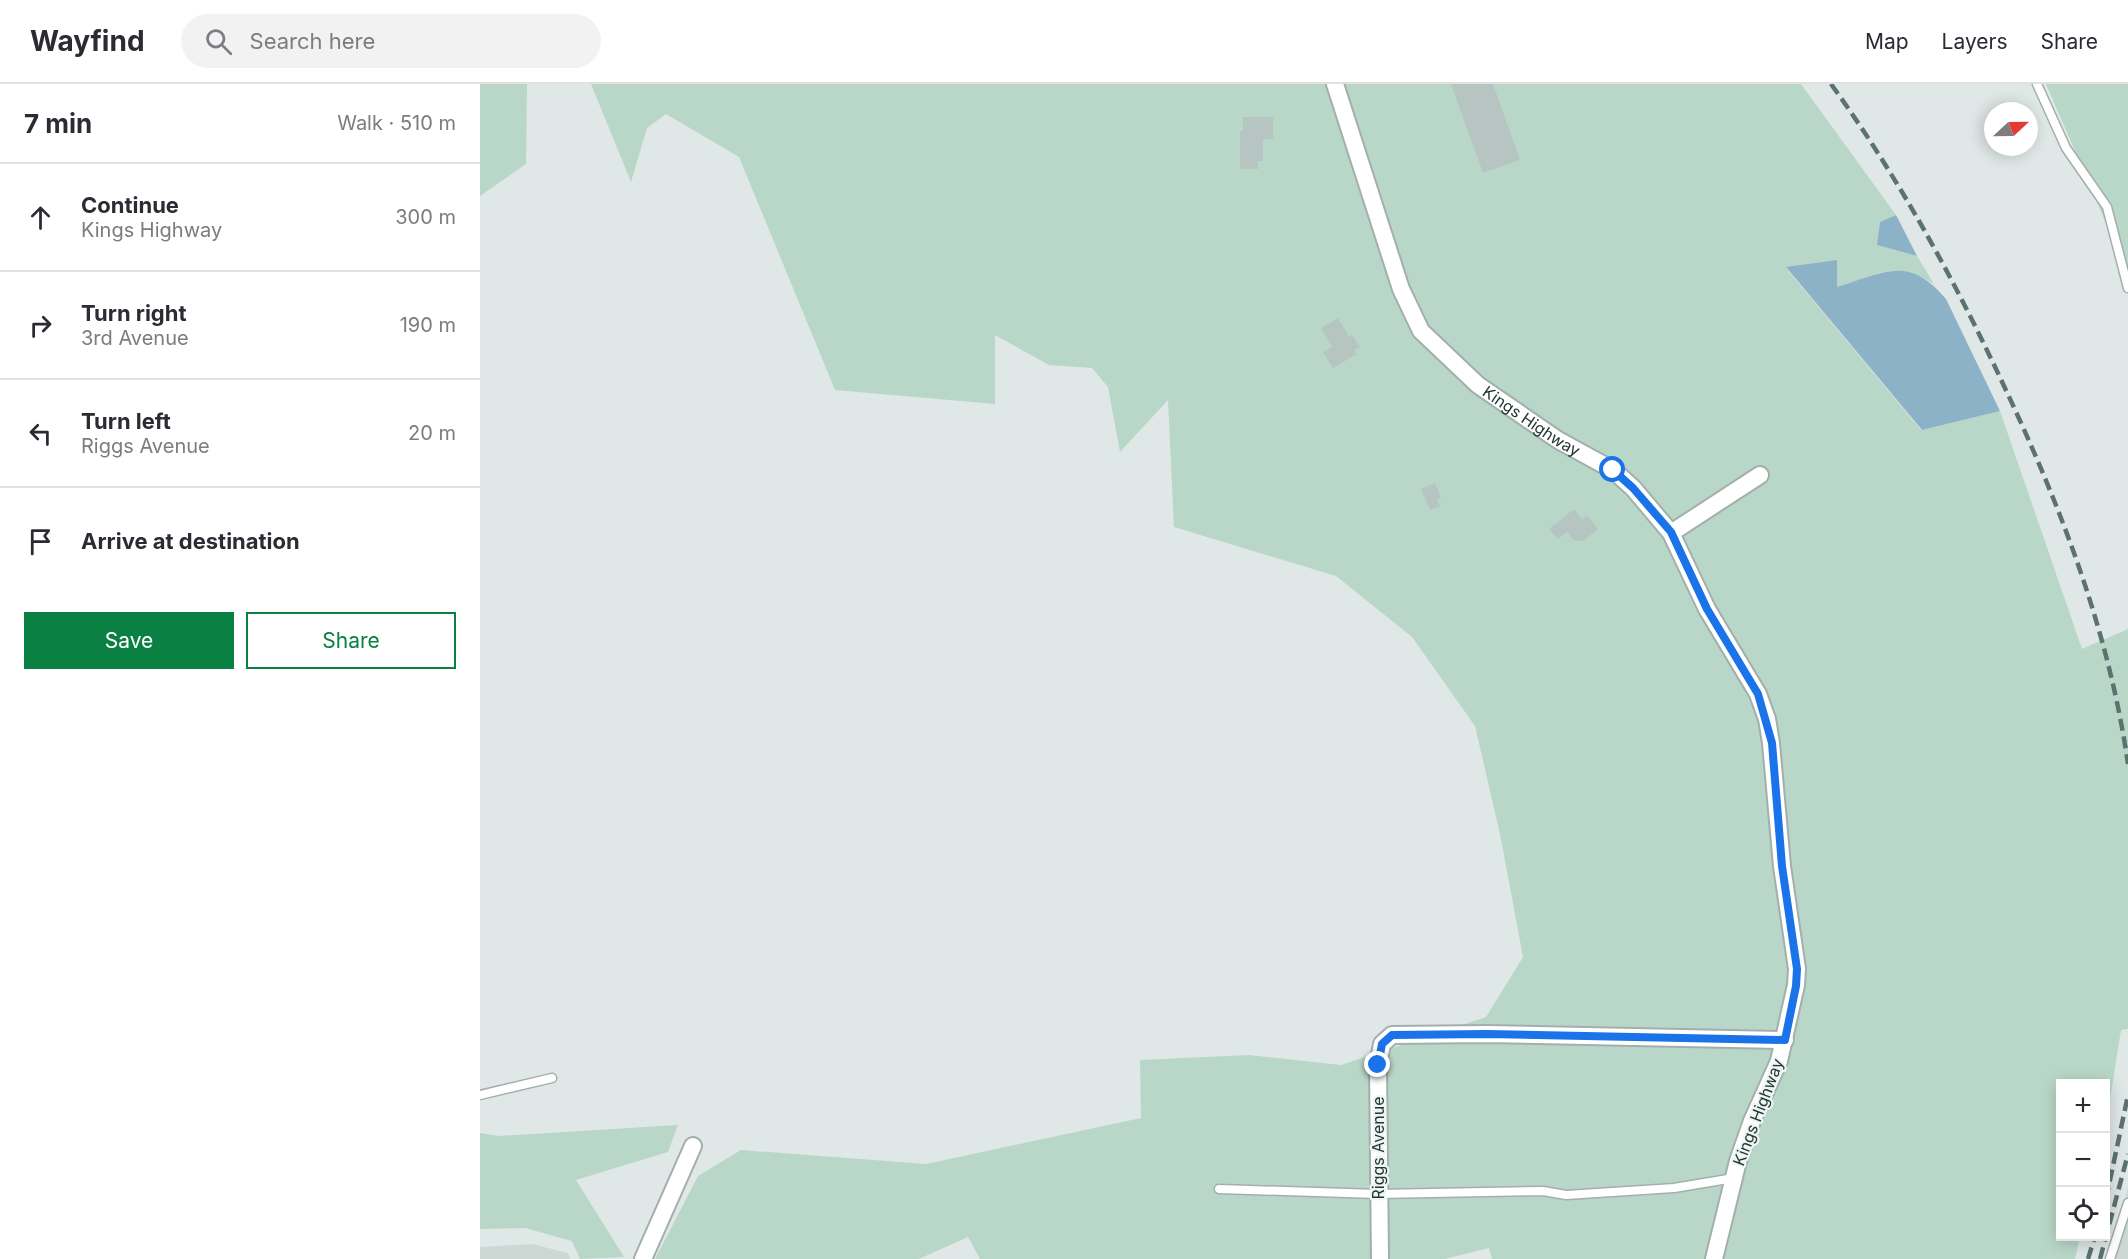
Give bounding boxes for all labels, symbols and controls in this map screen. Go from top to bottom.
search box [181,14,601,68]
text: Wayfind [30,24,145,58]
icon: search [202,25,235,58]
text: Search here [250,28,375,54]
text: Map [1865,29,1909,54]
text: Layers [1942,29,2008,54]
text: Share [2041,29,2098,54]
north arrow [1984,102,2038,156]
text: 7 min [24,108,92,139]
text: Walk · 510 m [337,111,456,135]
text: Continue [81,192,179,218]
icon: ahead [24,201,57,234]
text: 300 m [395,205,456,229]
text: Kings Highway [81,218,222,242]
text: Turn right [81,300,187,326]
icon: right [24,309,57,342]
text: 190 m [400,313,456,337]
text: 3rd Avenue [81,326,189,350]
street label: Kings Highway [1479,381,1584,460]
text: Turn left [81,408,171,434]
icon: left [24,417,57,450]
text: 20 m [408,421,456,445]
text: Riggs Avenue [81,434,210,458]
route start [1599,456,1625,482]
icon: arrive [24,525,57,558]
text: Arrive at destination [81,528,300,554]
button: Save [24,612,234,669]
button: Share [246,612,456,669]
route end [1364,1051,1390,1077]
street label: Kings Highway [1728,1056,1788,1168]
map controls [2056,1079,2110,1241]
button: + [2056,1079,2110,1133]
street label: Riggs Avenue [1368,1097,1388,1199]
button: − [2056,1133,2110,1187]
button: locate [2056,1187,2110,1241]

